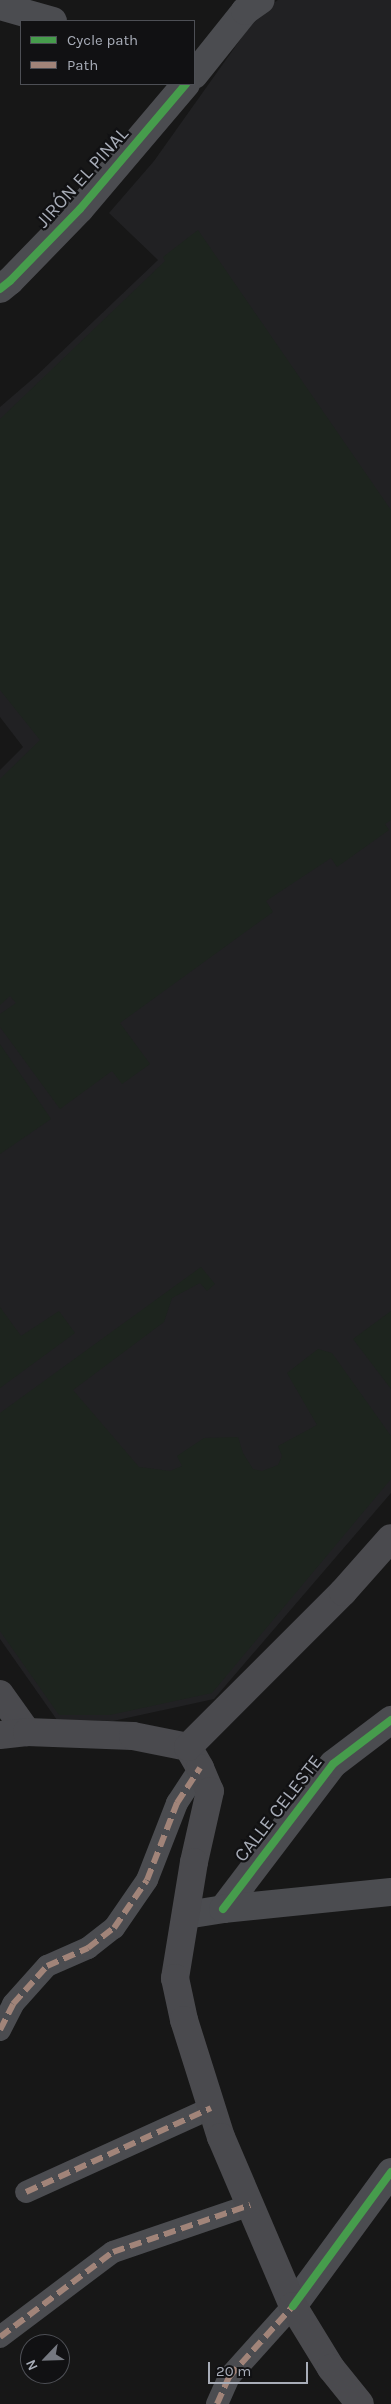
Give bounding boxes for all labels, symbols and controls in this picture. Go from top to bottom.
legend [20,20,195,85]
text: Cycle path [67,31,138,49]
text: Path [67,56,98,74]
street label: JIRÓN EL PINAL [32,123,134,233]
street label: CALLE CELESTE [230,1751,328,1867]
north arrow [20,2334,70,2384]
scale bar [211,2352,311,2384]
text: N [22,2357,42,2373]
text: 20 m [216,2362,251,2380]

